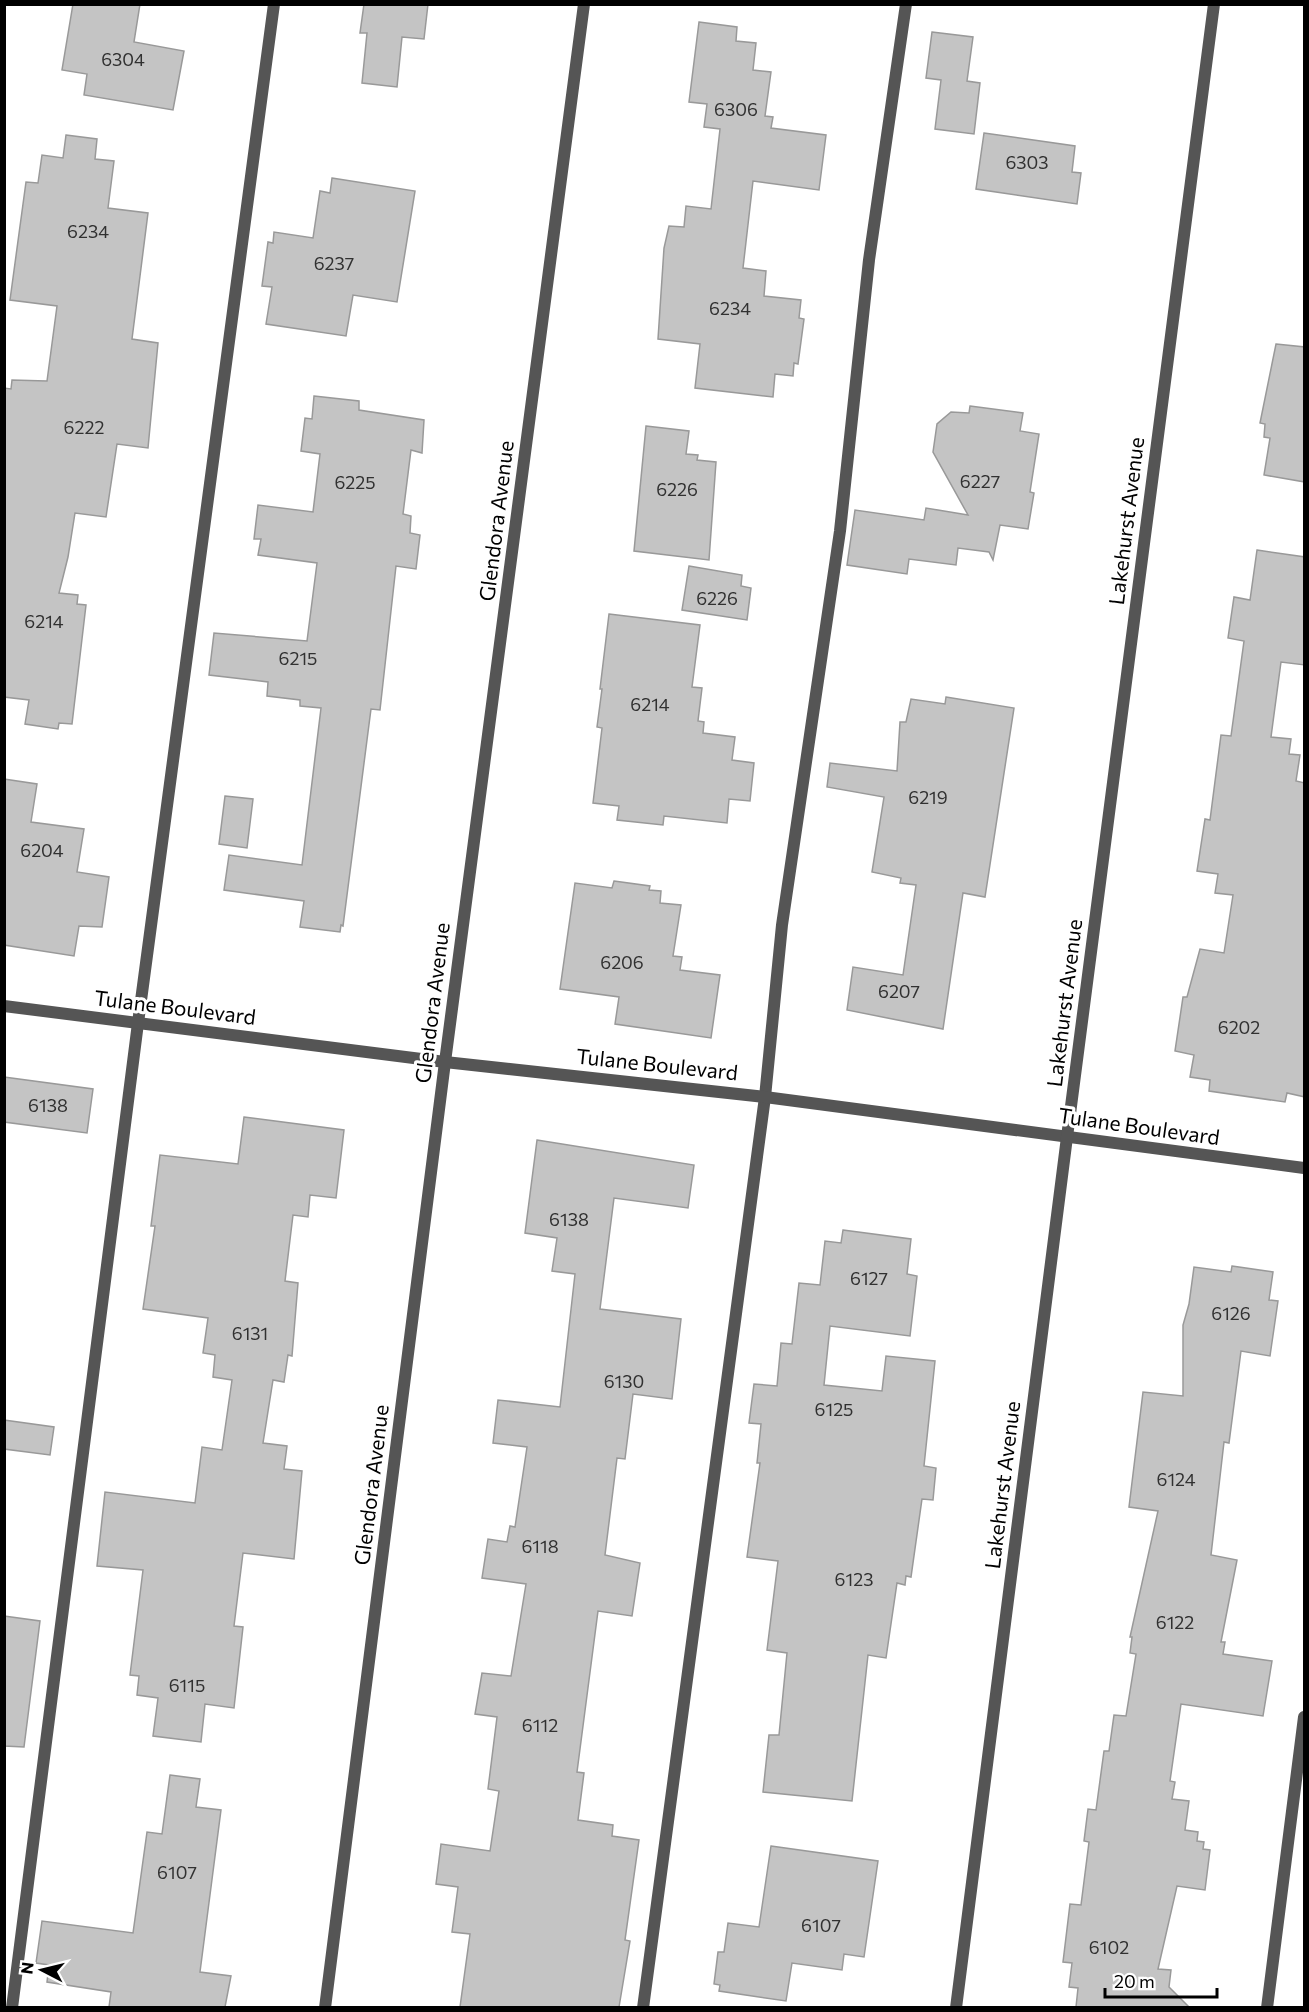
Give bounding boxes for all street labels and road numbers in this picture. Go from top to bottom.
street label: Lakehurst Avenue [1103,435,1148,606]
street label: Glendora Avenue [473,439,518,603]
street label: Lakehurst Avenue [1041,917,1086,1088]
street label: Glendora Avenue [409,921,454,1085]
street label: Tulane Boulevard [93,984,257,1029]
street label: Tulane Boulevard [575,1043,739,1084]
street label: Tulane Boulevard [1057,1102,1221,1149]
street label: Lakehurst Avenue [979,1399,1024,1570]
street label: Glendora Avenue [348,1403,393,1567]

